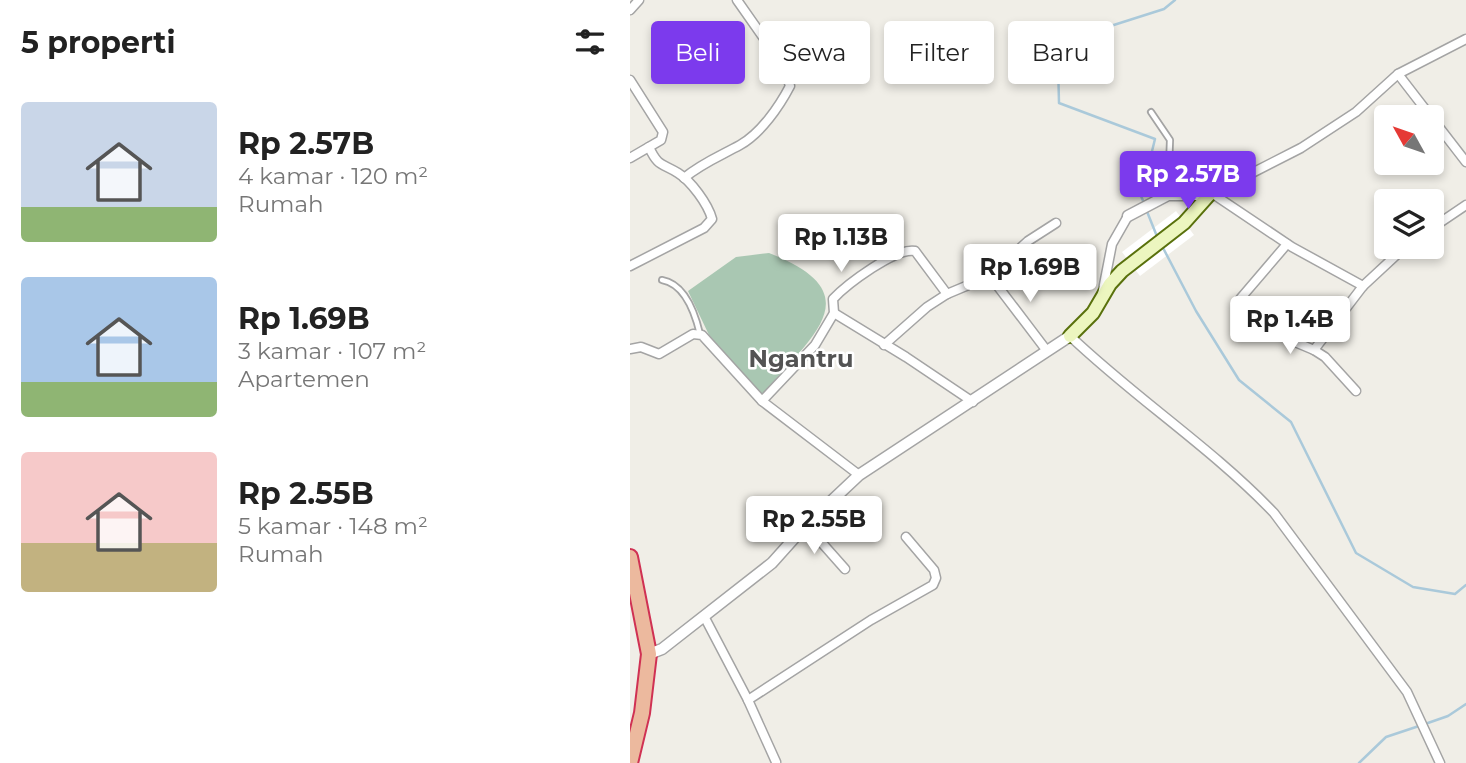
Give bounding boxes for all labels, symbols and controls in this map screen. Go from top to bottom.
chip: Beli [651,21,745,84]
chip: Sewa [759,21,870,84]
chip: Filter [884,21,994,84]
chip: Baru [1008,21,1114,84]
icon: filters [571,23,609,61]
text: 5 properti [21,24,175,61]
north arrow [1374,105,1444,175]
map controls [1374,105,1444,259]
text: Rp 2.57B [238,125,374,162]
icon: home [77,130,161,214]
pin: Rp 2.57B [1116,152,1260,211]
text: Rp 2.57B [1136,160,1240,188]
text: 4 kamar · 120 m² [238,162,428,190]
button: layers [1374,189,1444,259]
text: Rumah [238,190,324,218]
pin: Rp 1.13B [769,215,913,274]
text: Rp 1.13B [794,223,888,251]
pin: Rp 1.69B [958,244,1102,304]
text: Rp 1.69B [980,253,1080,281]
pin: Rp 1.4B [1225,296,1355,356]
text: Rp 1.69B [238,300,370,337]
icon: home [77,305,161,389]
text: Rp 1.4B [1246,305,1334,333]
text: 3 kamar · 107 m² [238,337,426,365]
district label: Ngantru [749,344,853,373]
text: Apartemen [238,365,370,393]
text: Rp 2.55B [238,475,374,512]
icon: home [77,480,161,564]
pin: Rp 2.55B [742,496,886,556]
text: Rp 2.55B [762,505,866,533]
text: 5 kamar · 148 m² [238,512,428,540]
text: Rumah [238,540,324,568]

